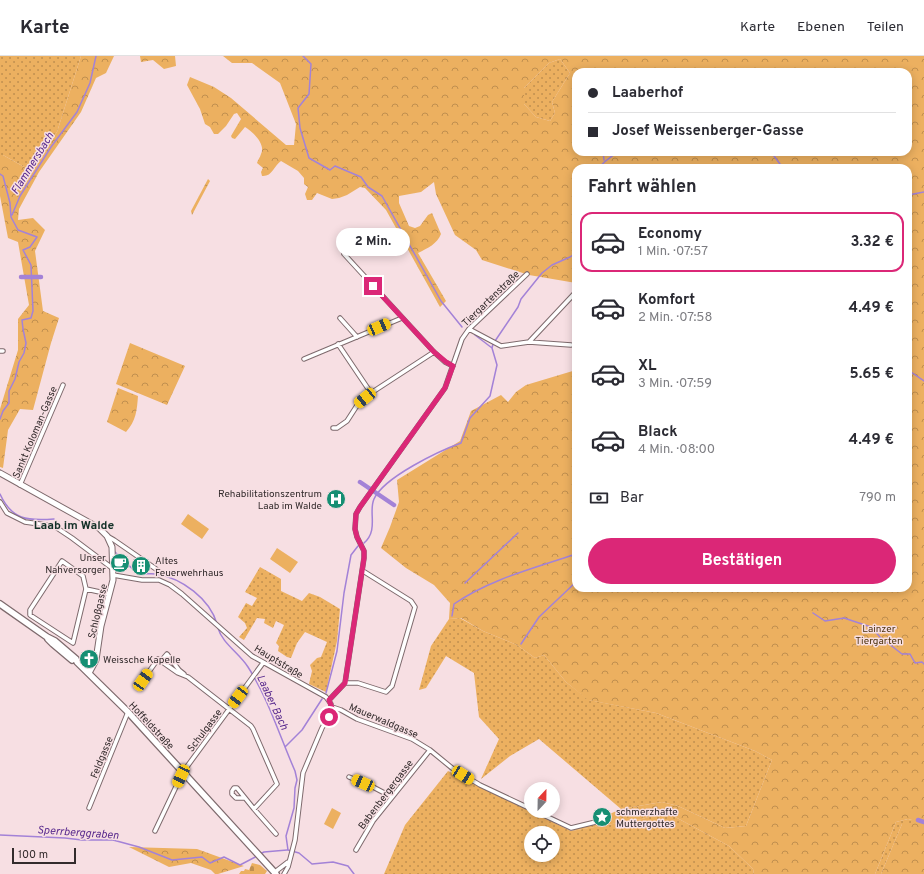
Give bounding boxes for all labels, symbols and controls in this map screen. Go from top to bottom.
text: Karte [20,16,70,40]
text: Karte [740,19,775,36]
text: Ebenen [797,19,845,36]
text: Teilen [867,19,904,36]
text: Laaberhof [612,84,683,103]
text: Josef Weissenberger-Gasse [612,122,804,141]
water label: Flammersbach [8,130,57,197]
text: Fahrt wählen [588,176,697,199]
icon: car [590,224,626,260]
text: Economy [638,225,702,244]
callout: 2 Min. [336,228,410,256]
text: 3.32 € [851,233,894,252]
text: 2 Min. [355,234,391,250]
text: 1 Min. · 07:57 [638,244,708,260]
street label: Tiergartenstraße [459,268,523,330]
route end [364,277,382,295]
icon: car [590,290,626,326]
text: Komfort [638,291,695,310]
text: 4.49 € [849,299,894,318]
text: 2 Min. · 07:58 [638,310,712,326]
car [366,317,392,337]
icon: car [590,356,626,392]
text: XL [638,357,656,376]
text: 5.65 € [850,365,894,384]
text: 3 Min. · 07:59 [638,376,712,392]
street label: Sankt Koloman-Gasse [10,385,61,481]
car [352,386,378,410]
icon: car [590,422,626,458]
text: Black [638,423,678,442]
text: 4.49 € [849,431,894,450]
text: 4 Min. · 08:00 [638,442,715,458]
icon: cash [588,487,610,509]
place label: Rehabilitationszentrum Laab im Walde [218,488,322,513]
hospital icon: Rehabilitationszentrum Laab im Walde [325,488,347,510]
text: Bar [620,489,644,508]
text: 790 m [859,490,896,506]
district label: Laab im Walde [34,518,115,534]
button: Bestätigen [588,538,896,584]
place label: Unser Nahversorger [45,552,106,577]
cafe icon: Unser Nahversorger [109,552,131,574]
building icon: Altes Feuerwehrhaus [130,555,152,577]
place label: Altes Feuerwehrhaus [155,555,224,580]
street label: Schloßgasse [86,583,111,640]
park label: Lainzer Tiergarten [855,623,903,648]
street label: Hauptstraße [251,643,305,682]
church icon: Weissche Kapelle [78,648,100,670]
place label: Weissche Kapelle [103,654,181,667]
car [131,667,155,693]
water label: Laaber Bach [253,672,291,732]
car [226,684,250,710]
street label: Hoffeldstraße [125,699,176,753]
street label: Mauerwaldgasse [347,701,420,742]
street label: Schulgasse [185,707,226,755]
route start [320,708,338,726]
street label: Feldgasse [88,735,117,780]
street label: Babenbergergasse [356,757,417,832]
car [170,763,192,789]
car [450,764,476,786]
car [350,773,376,793]
north arrow [524,782,560,818]
map controls [524,782,560,862]
place icon: schmerzhafte Muttergottes [591,806,613,828]
place label: schmerzhafte Muttergottes [616,806,678,831]
water label: Sperrberggraben [37,823,119,843]
button: locate [524,826,560,862]
scale bar [12,846,76,865]
text: 100 m [18,848,48,862]

